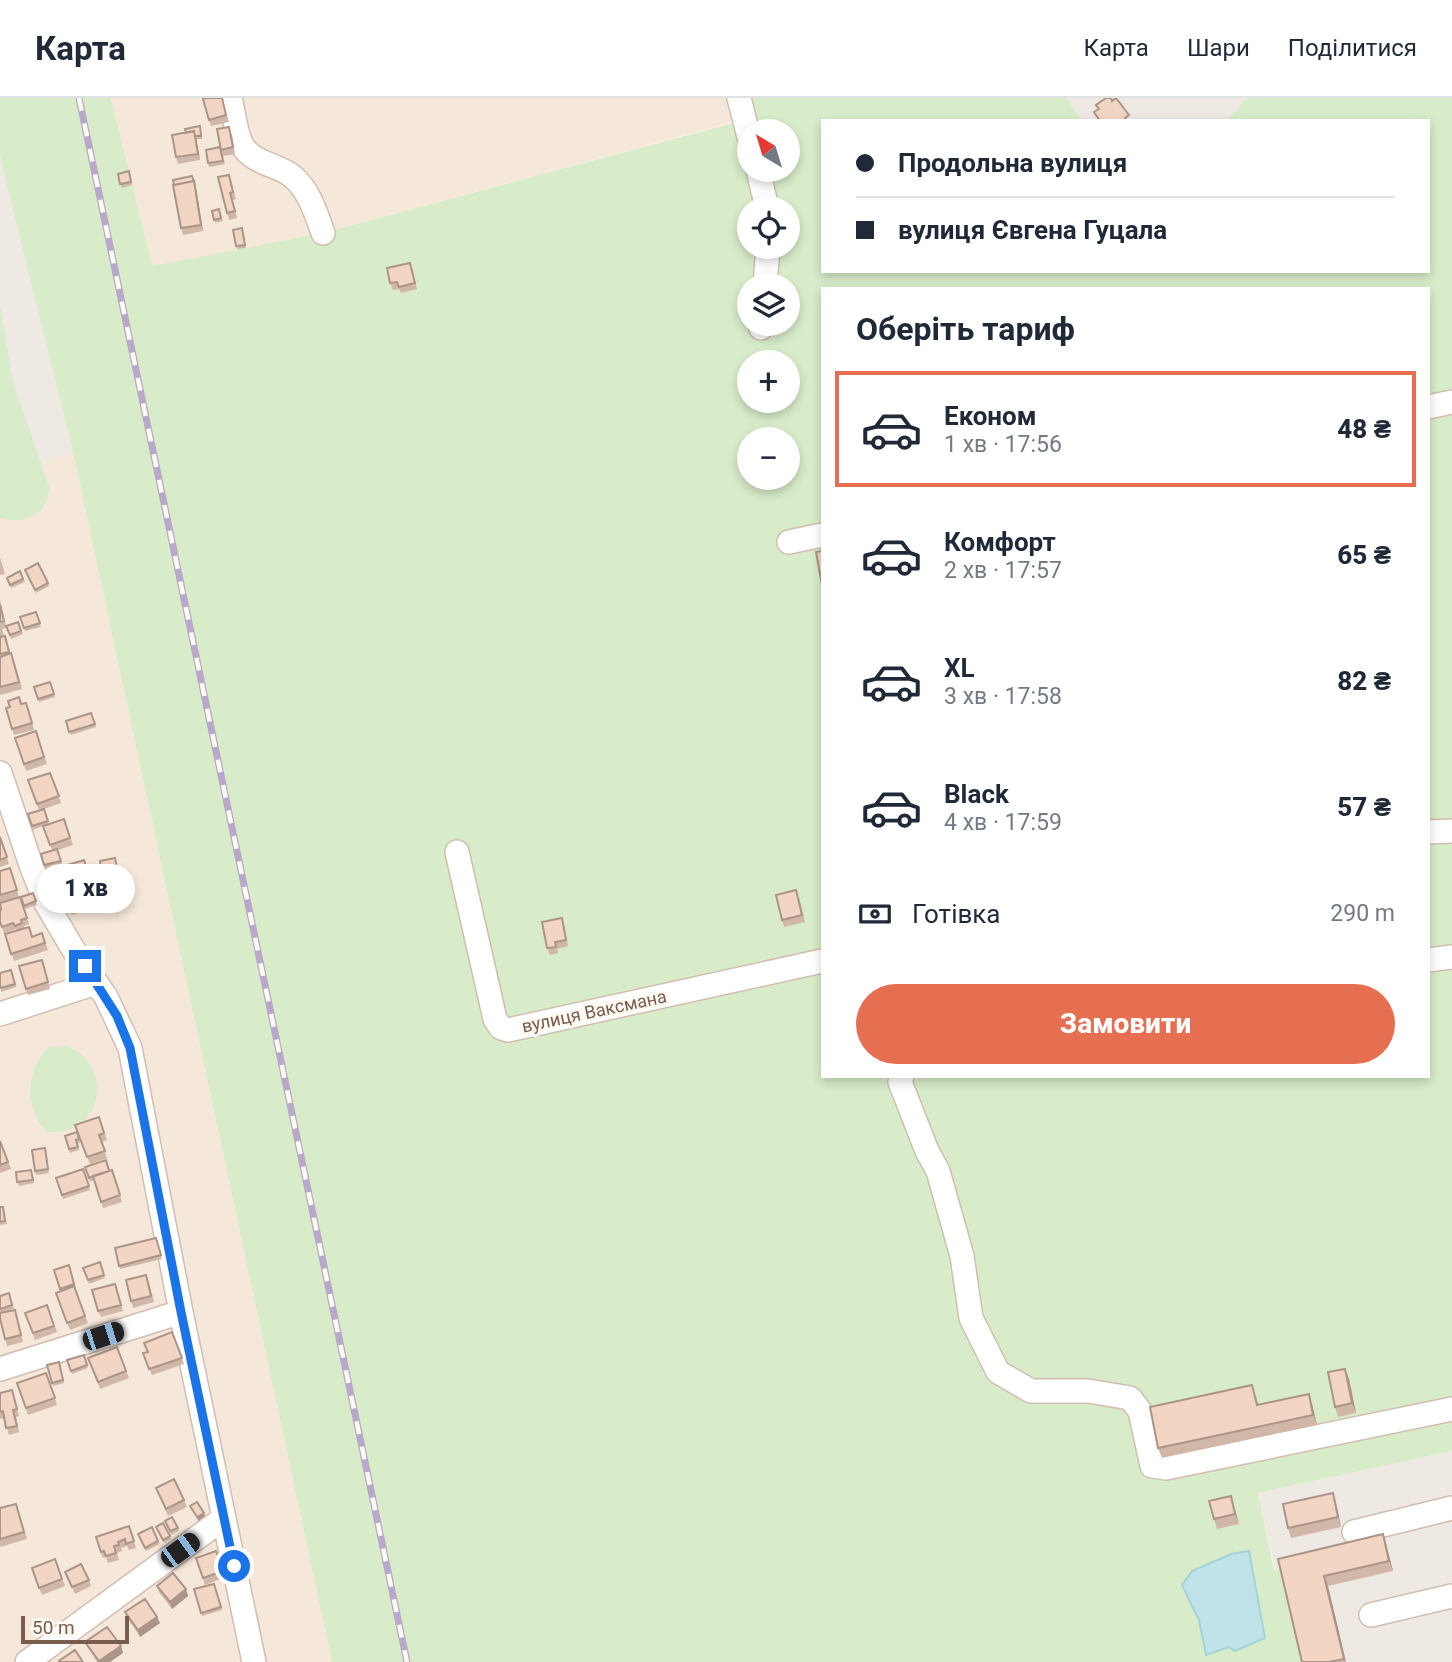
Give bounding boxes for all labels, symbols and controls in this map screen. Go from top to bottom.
text: Карта [35,29,126,68]
text: Карта [1083,34,1149,62]
text: Шари [1187,34,1250,62]
text: Поділитися [1288,34,1417,62]
north arrow [737,119,800,182]
map controls [737,119,800,490]
text: Продольна вулиця [898,148,1127,178]
button: locate [737,196,800,259]
text: вулиця Євгена Гуцала [898,215,1167,245]
button: layers [737,273,800,336]
text: Оберіть тариф [856,310,1075,348]
button: + [737,350,800,413]
icon: car [860,398,923,461]
text: Економ [944,401,1036,431]
text: 48 ₴ [1337,414,1391,444]
button: − [737,427,800,490]
text: 1 хв · 17:56 [944,431,1062,458]
icon: car [860,524,923,587]
text: Комфорт [944,527,1056,557]
text: 65 ₴ [1337,540,1391,570]
text: 2 хв · 17:57 [944,557,1062,584]
icon: car [860,650,923,713]
text: XL [944,653,975,683]
text: 82 ₴ [1337,666,1391,696]
text: 3 хв · 17:58 [944,683,1062,710]
icon: car [860,776,923,839]
text: Black [944,779,1009,809]
text: 57 ₴ [1337,792,1391,822]
text: 4 хв · 17:59 [944,809,1062,836]
callout: 1 хв [36,864,134,914]
text: 1 хв [64,875,108,902]
icon: cash [856,895,894,933]
text: Готівка [912,899,1001,929]
text: 290 m [1330,900,1395,927]
route end [69,950,101,982]
button: Замовити [856,984,1395,1064]
street label: вулиця Ваксмана [520,985,668,1037]
car [80,1320,127,1352]
car [157,1529,204,1571]
route start [218,1550,250,1582]
scale bar [21,1613,130,1645]
text: 50 m [32,1616,75,1639]

